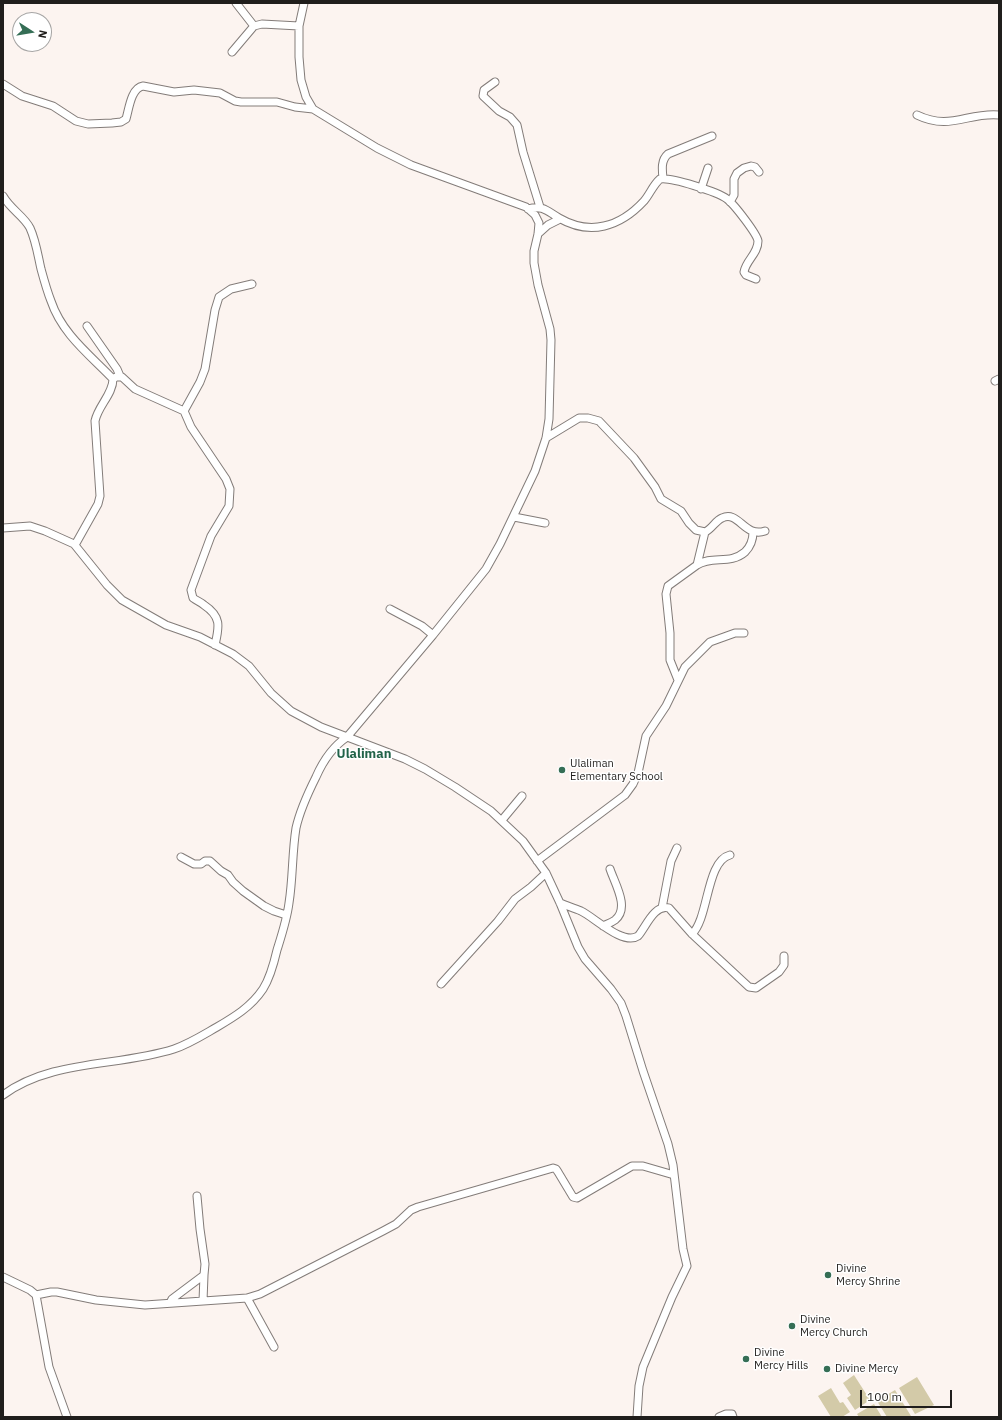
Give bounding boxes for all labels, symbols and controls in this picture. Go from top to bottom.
north arrow [12,12,52,52]
text: N [35,29,50,40]
district label: Ulaliman [337,746,391,762]
place label: Ulaliman Elementary School [570,757,663,783]
marker: Ulaliman Elementary School [557,765,567,775]
place label: Divine Mercy Shrine [836,1262,900,1288]
marker: Divine Mercy Shrine [823,1270,833,1280]
place label: Divine Mercy Church [800,1313,868,1339]
marker: Divine Mercy Church [787,1321,797,1331]
place label: Divine Mercy Hills [754,1346,808,1372]
marker: Divine Mercy Hills [741,1354,751,1364]
place label: Divine Mercy [835,1362,898,1376]
marker: Divine Mercy [822,1364,832,1374]
scale bar [862,1382,954,1408]
text: 100 m [867,1389,902,1404]

